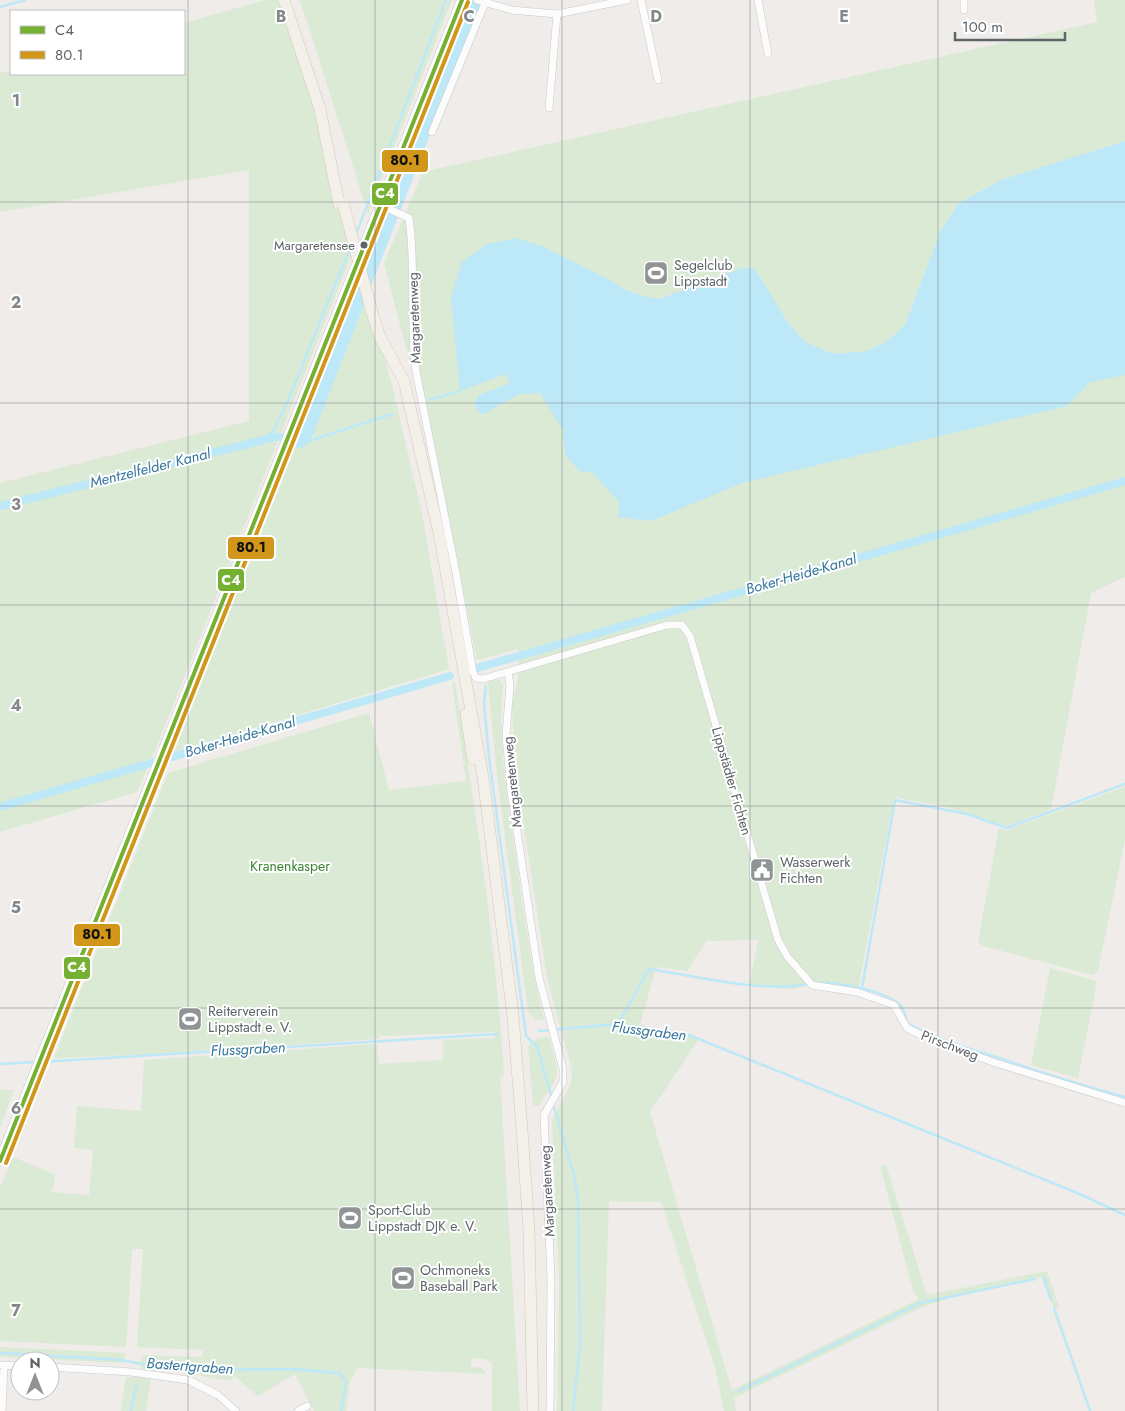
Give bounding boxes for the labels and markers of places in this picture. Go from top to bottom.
place label: Margaretensee [274,236,355,255]
marker: Margaretensee [359,240,369,250]
place label: Segelclub Lippstadt [674,255,733,291]
sports icon: Segelclub Lippstadt [643,260,669,286]
place label: Wasserwerk Fichten [780,852,851,888]
public building icon: Wasserwerk Fichten [749,857,775,883]
place label: Reiterverein Lippstadt e. V. [208,1001,292,1037]
sports icon: Reiterverein Lippstadt e. V. [177,1006,203,1032]
place label: Sport-Club Lippstadt DJK e. V. [368,1200,477,1236]
sports icon: Sport-Club Lippstadt DJK e. V. [337,1205,363,1231]
place label: Ochmoneks Baseball Park [420,1260,499,1296]
sports icon: Ochmoneks Baseball Park [390,1265,416,1291]

